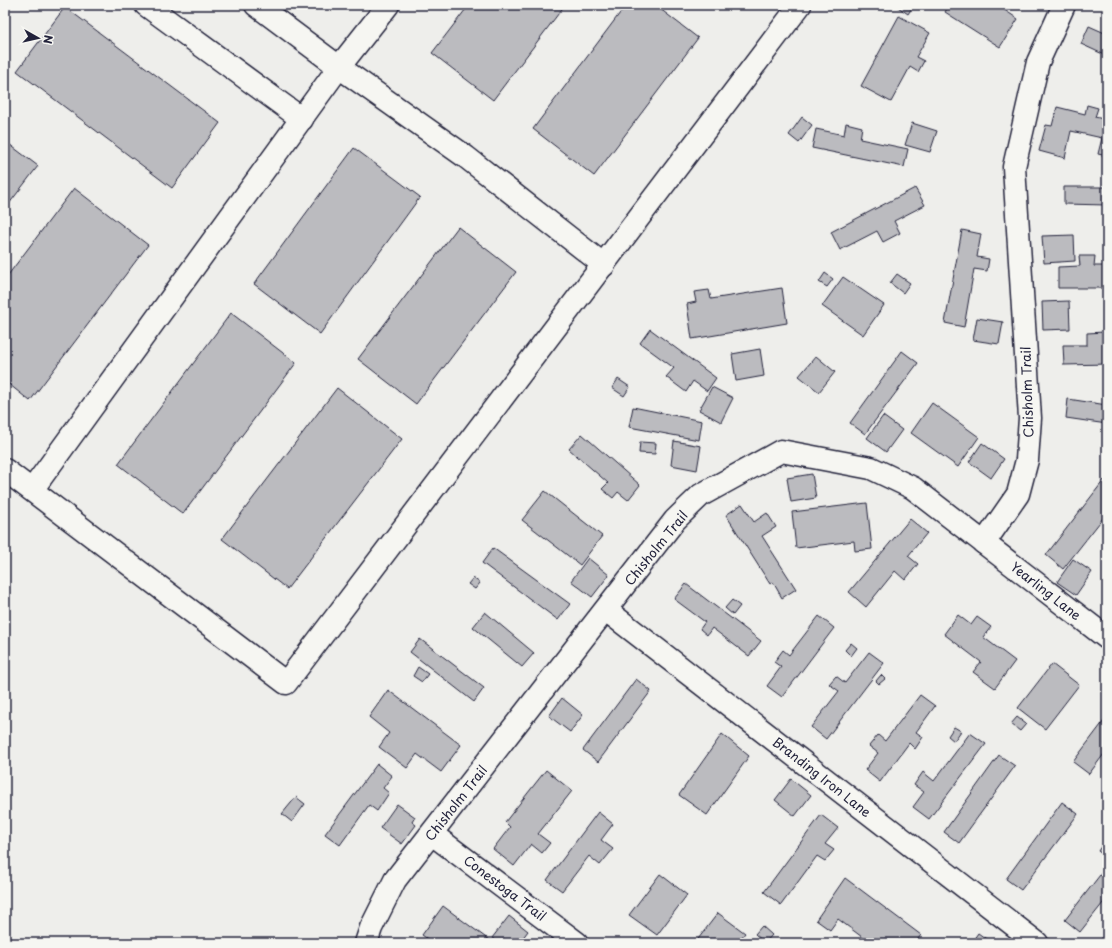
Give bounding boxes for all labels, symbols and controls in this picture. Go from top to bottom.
north arrow [18,18,58,58]
text: N [39,34,57,45]
street label: Chisholm Trail [1015,346,1038,438]
street label: Chisholm Trail [620,506,692,589]
street label: Yearling Lane [1007,557,1086,624]
street label: Branding Iron Lane [769,732,876,821]
street label: Chisholm Trail [420,761,491,844]
street label: Conestoga Trail [460,850,551,925]

